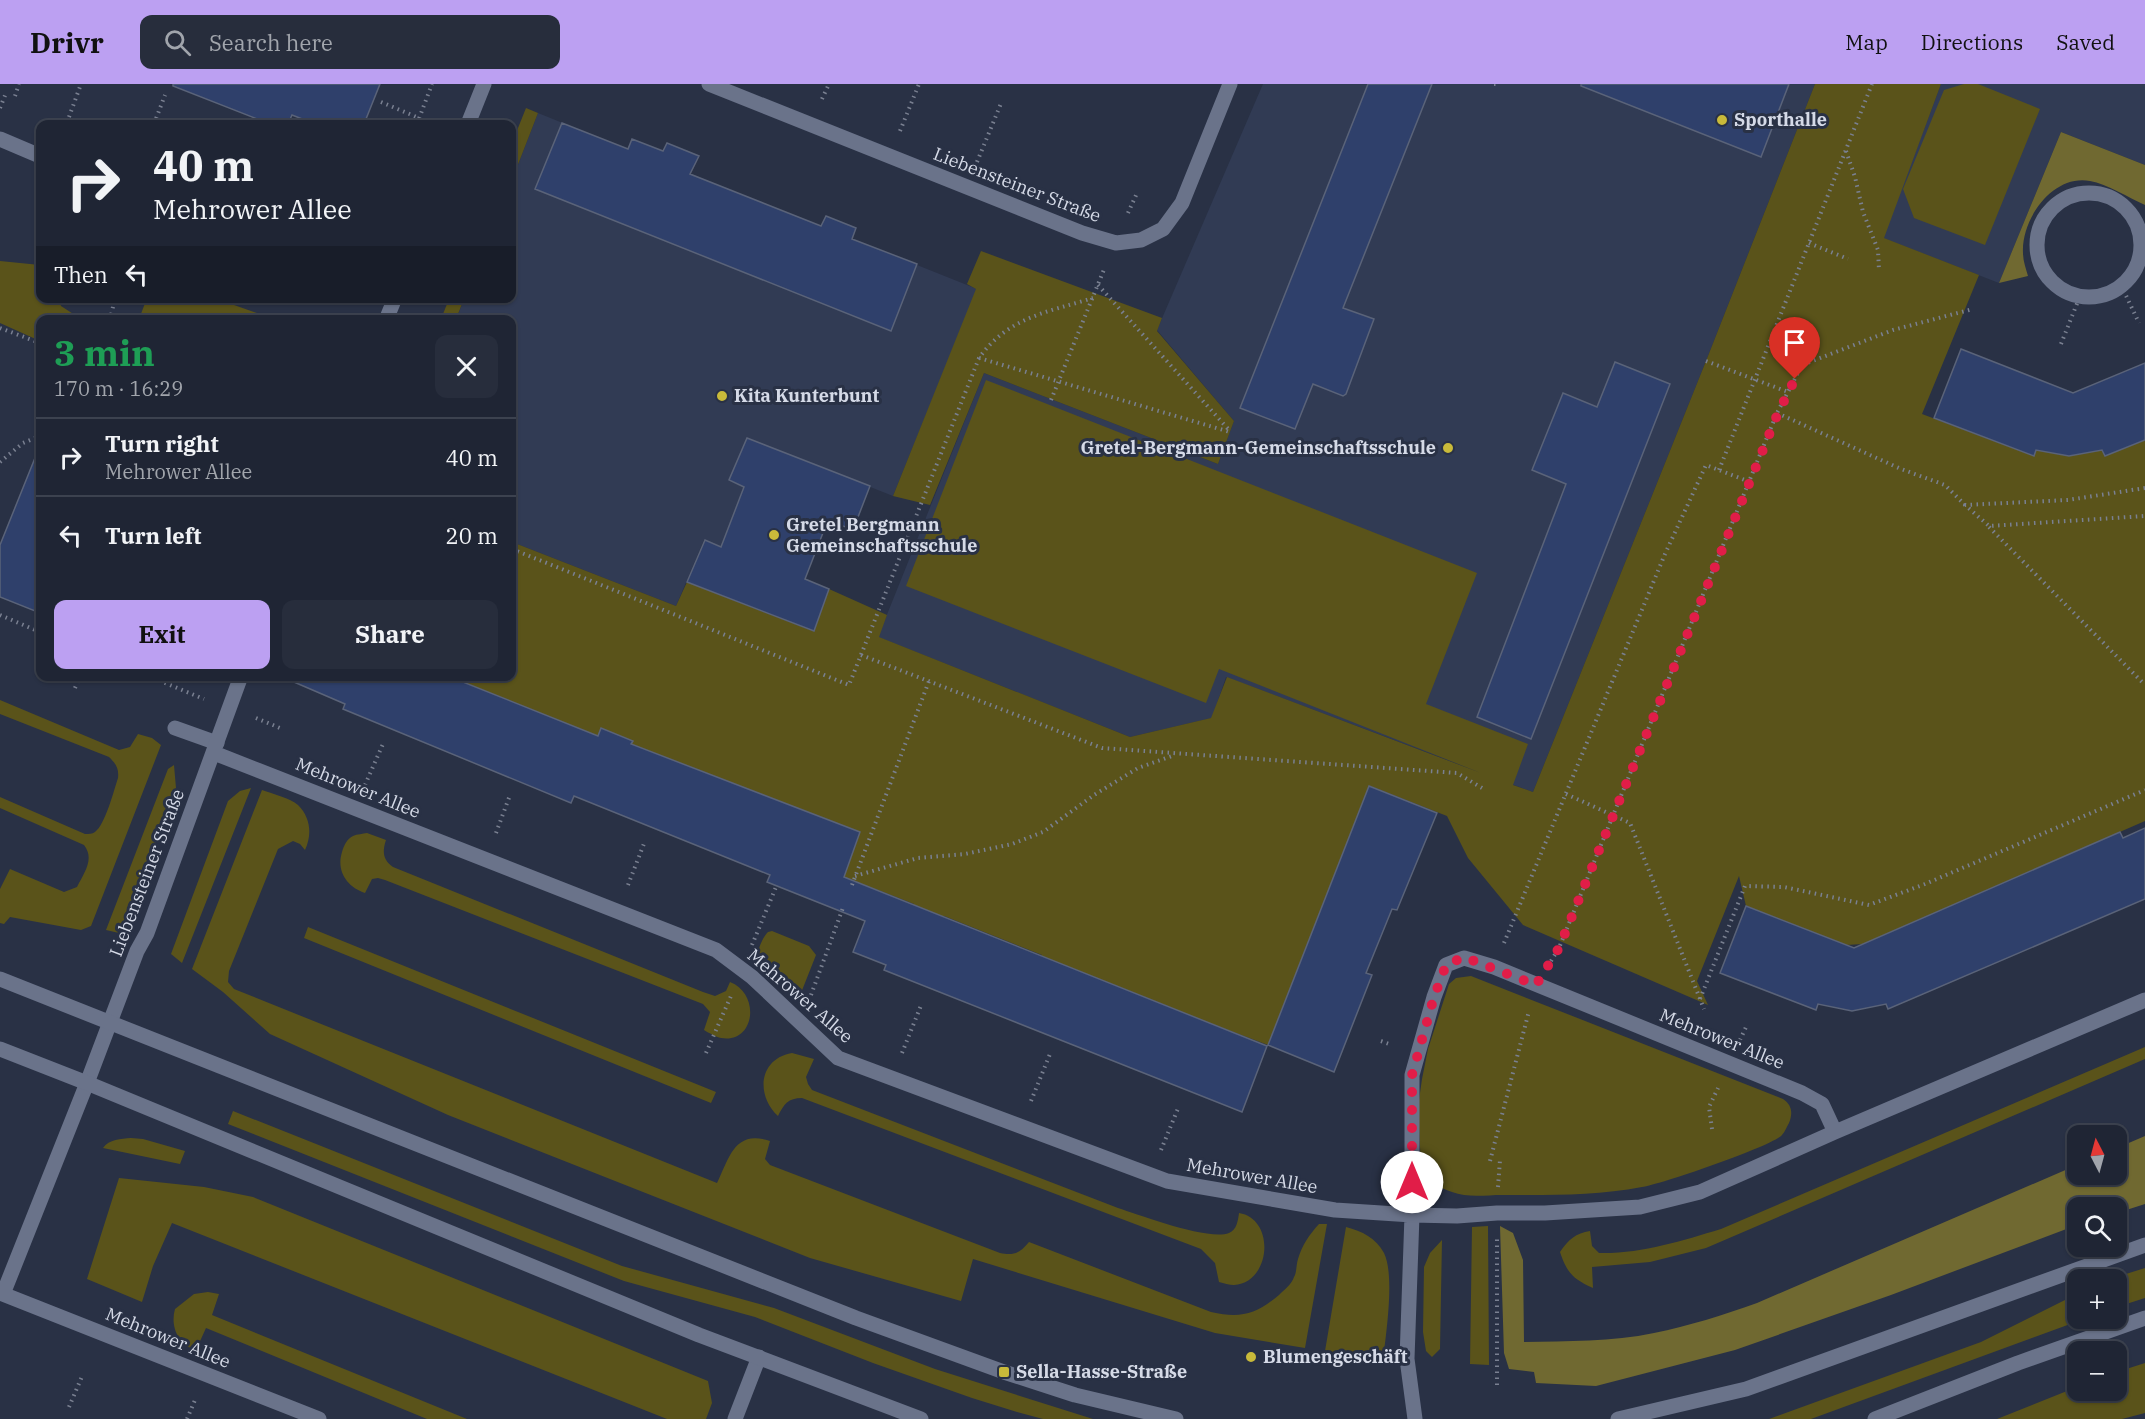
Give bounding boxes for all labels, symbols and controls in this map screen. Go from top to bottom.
search box [140,15,560,69]
text: Drivr [30,24,104,61]
icon: search [161,26,194,59]
text: Search here [209,28,333,57]
text: Map [1845,28,1888,56]
text: Directions [1921,28,2023,56]
text: Saved [2056,28,2115,56]
place label: Sporthalle [1734,108,1827,131]
marker: Sporthalle [1715,113,1729,127]
text: 40 m [153,138,254,193]
street label: Liebensteiner Straße [930,142,1104,227]
icon: right [54,144,132,222]
text: Mehrower Allee [153,191,352,226]
icon: left [120,258,153,291]
text: Then [54,260,108,289]
pin [1769,317,1820,379]
icon: arrive [1778,326,1811,359]
text: 3 min [54,329,155,376]
button: close [435,335,498,398]
text: 170 m · 16:29 [54,375,183,402]
place label: Kita Kunterbunt [734,384,880,407]
marker: Kita Kunterbunt [715,389,729,403]
text: Turn right [105,429,219,458]
place label: Gretel-Bergmann-Gemeinschaftsschule [1080,436,1436,459]
icon: right [54,441,87,474]
marker: Gretel-Bergmann-Gemeinschaftsschule [1441,441,1455,455]
text: 40 m [446,443,498,472]
text: Mehrower Allee [105,458,252,485]
place label: Gretel Bergmann Gemeinschaftsschule [786,513,977,557]
icon: left [54,519,87,552]
text: Turn left [105,521,201,550]
text: 20 m [446,521,498,550]
marker: Gretel Bergmann Gemeinschaftsschule [767,528,781,542]
button: Exit [54,600,270,669]
button: Share [282,600,498,669]
street label: Mehrower Allee [292,752,424,823]
street label: Liebensteiner Straße [104,786,189,960]
street label: Mehrower Allee [743,943,858,1048]
street label: Mehrower Allee [1656,1003,1788,1074]
north arrow [2067,1125,2127,1185]
map controls [2067,1125,2127,1401]
position arrow [1380,1150,1444,1214]
street label: Mehrower Allee [1185,1153,1319,1198]
button: search [2067,1197,2127,1257]
button: + [2067,1269,2127,1329]
street label: Mehrower Allee [102,1302,234,1373]
button: − [2067,1341,2127,1401]
place label: Blumengeschäft [1263,1345,1408,1368]
marker: Blumengeschäft [1244,1350,1258,1364]
place label: Sella-Hasse-Straße [1016,1360,1187,1383]
marker: Sella-Hasse-Straße [997,1365,1011,1379]

